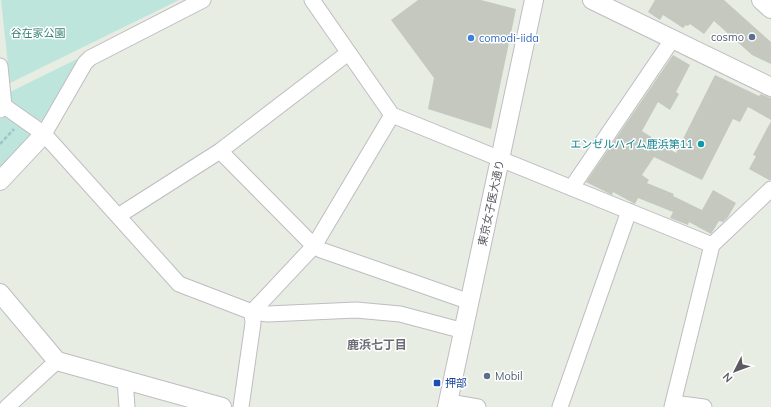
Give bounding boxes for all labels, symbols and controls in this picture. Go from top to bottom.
park label: 谷在家公園 [11,26,66,40]
place label: cosmo [711,30,744,44]
place label: comodi-iida [479,31,539,45]
marker: cosmo [747,32,757,42]
marker: comodi-iida [466,33,476,43]
place label: エンゼルハイム鹿浜第11 [570,137,693,151]
marker: エンゼルハイム鹿浜第11 [696,139,706,149]
street label: 東京女子医大通り [475,159,507,247]
district label: 鹿浜七丁目 [347,337,407,352]
north arrow [715,351,755,391]
place label: Mobil [495,369,523,383]
text: N [720,370,736,385]
marker: Mobil [482,371,492,381]
place label: 押部 [445,376,467,390]
marker: 押部 [432,378,442,388]

